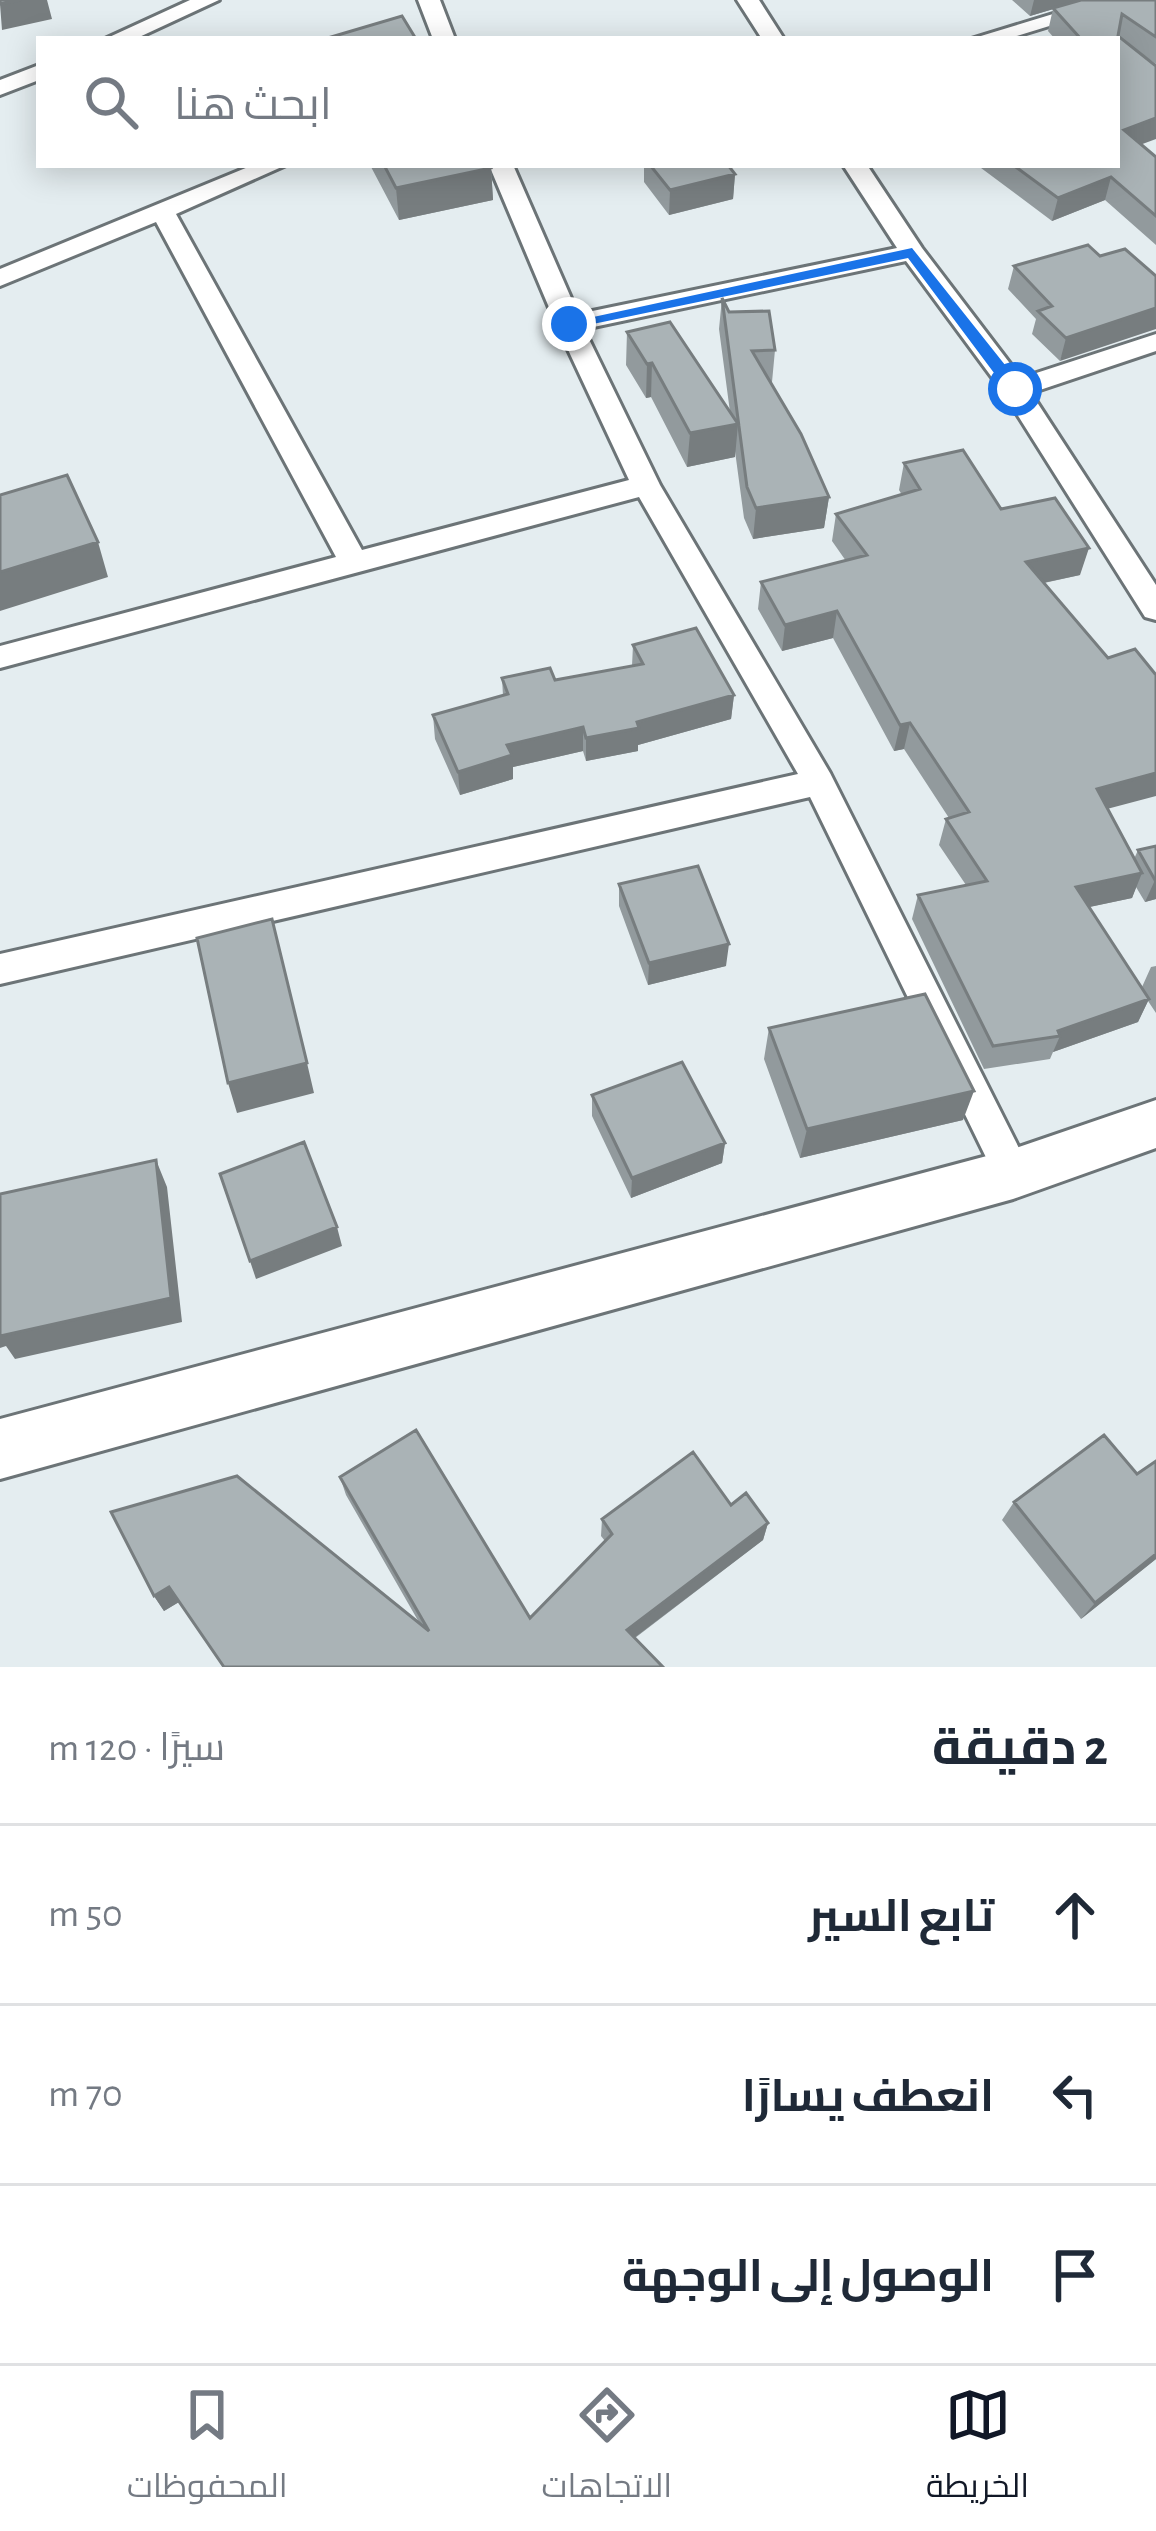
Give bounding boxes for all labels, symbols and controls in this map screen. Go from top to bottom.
search box [36,36,1120,168]
icon: search [78,69,144,135]
text: ابحث هنا [174,83,332,128]
route end [542,297,596,351]
route start [988,362,1042,416]
text: 2 دقيقة [932,1723,1108,1774]
text: سيرًا · 120 m [48,1729,225,1768]
icon: ahead [1042,1882,1108,1948]
text: 50 m [48,1895,123,1934]
text: تابع السير [808,1895,994,1940]
icon: left [1042,2062,1108,2128]
text: 70 m [48,2075,123,2114]
text: انعطف يسارًا [742,2075,994,2120]
icon: arrive [1042,2242,1108,2308]
text: الوصول إلى الوجهة [622,2255,994,2300]
tab: المحفوظات [127,2382,288,2516]
tab: الاتجاهات [541,2382,672,2516]
tab: الخريطة [926,2382,1029,2516]

